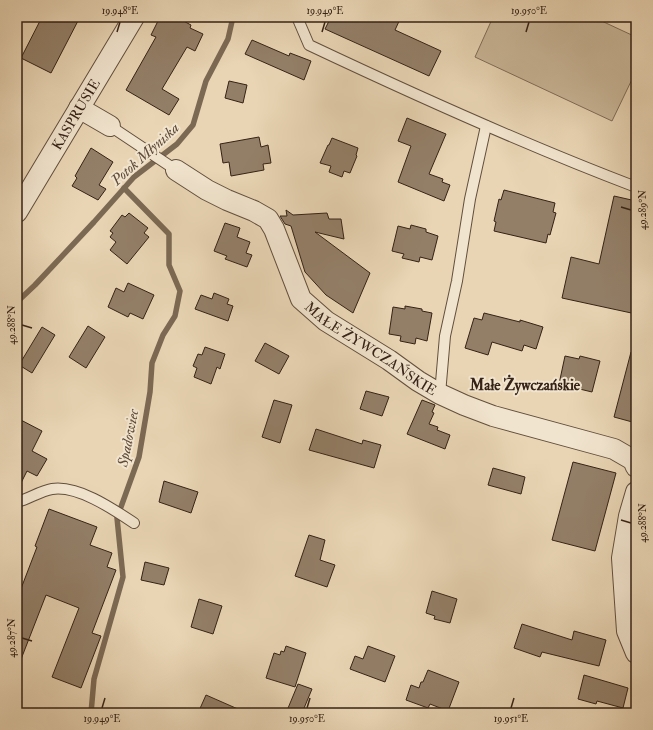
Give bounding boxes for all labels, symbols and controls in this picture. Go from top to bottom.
text: 19.948°E [102,5,138,17]
text: 19.949°E [307,5,343,17]
text: 19.950°E [511,5,547,17]
street label: KASPRUSIE [48,76,104,153]
water label: Potok Młyniska [107,119,183,191]
text: 49.289°N [637,190,649,230]
street label: MAŁE ŻYWCZAŃSKIE [301,298,440,399]
text: 49.288°N [6,305,18,345]
district label: Małe Żywczańskie [469,374,581,396]
water label: Spadowiec [113,407,143,470]
text: 49.288°N [637,503,649,543]
text: 49.287°N [6,618,18,658]
text: 19.949°E [84,713,120,725]
text: 19.950°E [289,713,325,725]
text: 19.951°E [494,713,528,725]

